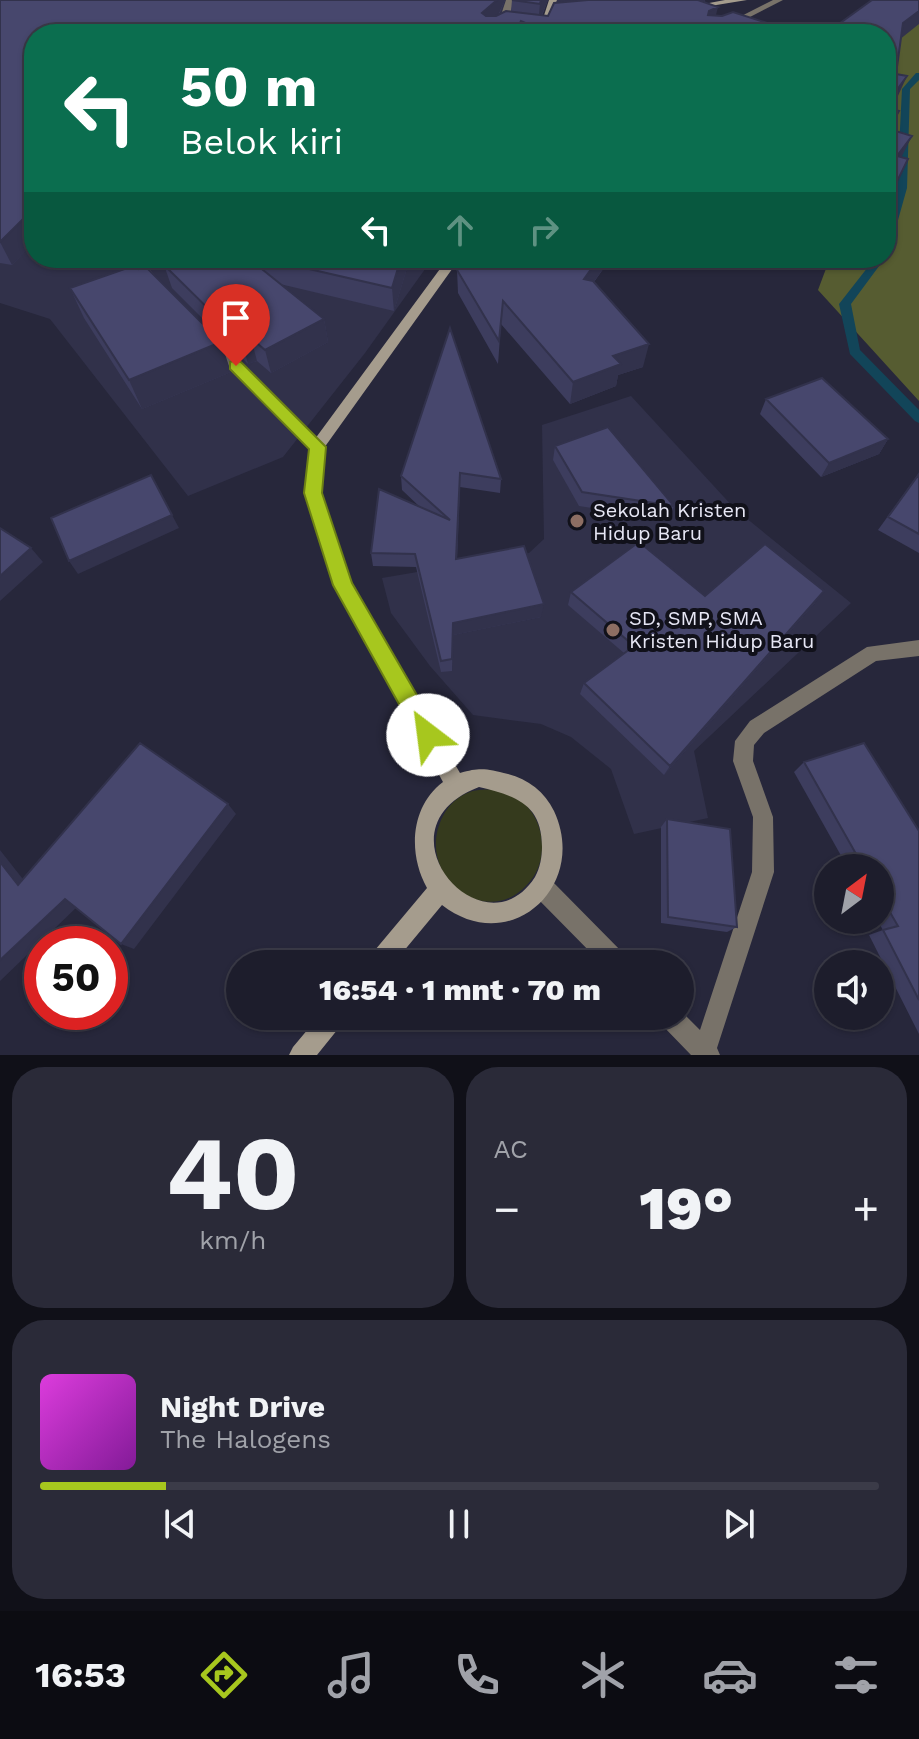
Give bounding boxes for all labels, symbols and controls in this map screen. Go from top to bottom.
text: 50 m [180,54,317,120]
icon: left [48,56,152,160]
text: Belok kiri [180,121,343,163]
icon: left [354,208,398,252]
icon: ahead [438,208,482,252]
icon: right [522,208,566,252]
pin [202,284,270,366]
icon: arrive [214,296,258,340]
place label: Sekolah Kristen Hidup Baru [593,498,746,545]
marker: Sekolah Kristen Hidup Baru [568,512,586,530]
place label: SD, SMP, SMA Kristen Hidup Baru [629,606,814,653]
marker: SD, SMP, SMA Kristen Hidup Baru [604,621,622,639]
position arrow [386,693,470,777]
north arrow [814,854,894,934]
map controls [814,854,894,1030]
speed limit sign: 50 [24,926,128,1030]
button: sound [814,950,894,1030]
text: 16:54 · 1 mnt · 70 m [319,972,601,1007]
text: 40 [166,1112,300,1234]
text: AC [494,1134,528,1164]
text: 19° [639,1173,733,1244]
text: − [494,1183,520,1235]
text: + [852,1183,879,1235]
text: km/h [199,1225,266,1255]
text: Night Drive [160,1389,325,1424]
text: The Halogens [160,1424,331,1454]
icon: previous [158,1502,202,1546]
icon: pause [437,1502,481,1546]
icon: next [717,1502,761,1546]
icon: directions [196,1647,252,1703]
icon: music [323,1647,379,1703]
icon: phone [449,1647,505,1703]
icon: climate [575,1647,631,1703]
icon: car [702,1647,758,1703]
icon: filters [828,1647,884,1703]
text: 16:53 [35,1654,126,1696]

